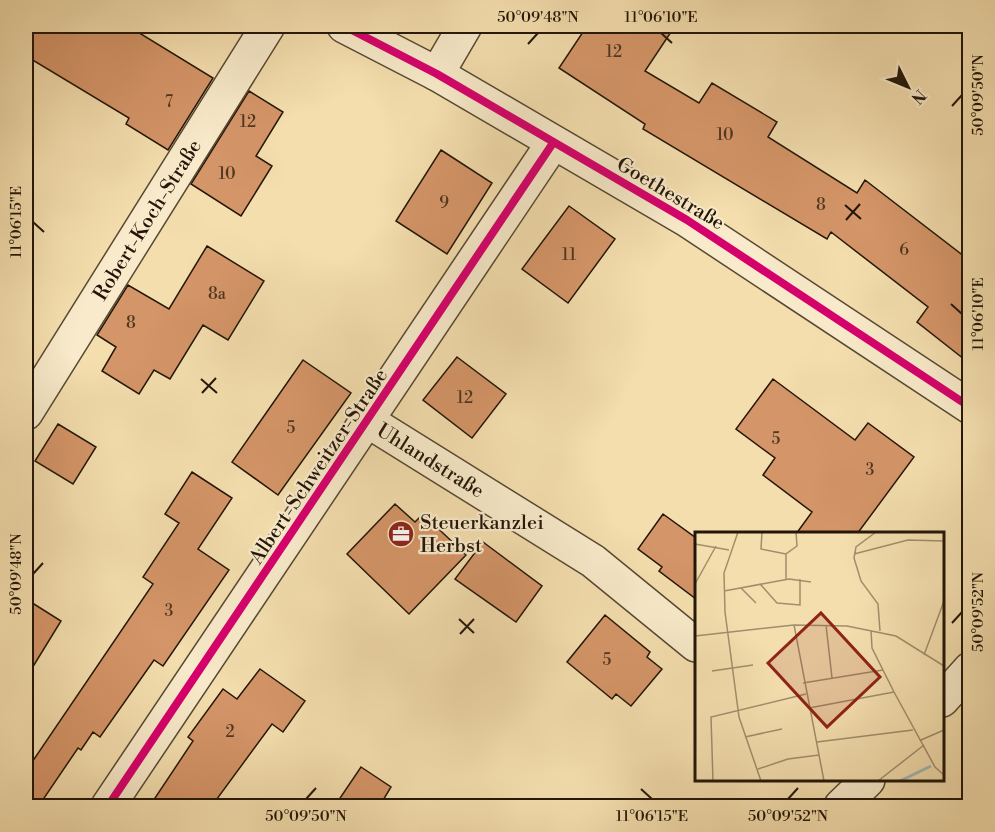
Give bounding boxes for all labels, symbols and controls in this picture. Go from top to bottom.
text: 50°09'48"N [497,8,579,27]
text: 11°06'10"E [624,8,698,27]
house number: 12 [606,42,622,62]
text: 50°09'50"N [969,54,988,136]
north arrow [878,57,938,117]
text: N [906,85,930,108]
house number: 7 [165,92,173,112]
house number: 12 [240,112,256,132]
house number: 10 [717,125,734,145]
street label: Robert-Koch-Straße [88,135,208,306]
street label: Goethestraße [612,152,729,236]
house number: 10 [219,164,236,184]
text: 11°06'15"E [7,186,26,258]
house number: 9 [439,193,449,213]
house number: 8 [816,195,826,215]
house number: 6 [899,240,909,260]
house number: 11 [562,245,576,265]
text: 11°06'10"E [969,277,988,351]
house number: 8a [208,284,227,304]
house number: 8 [126,313,136,333]
street label: Albert-Schweitzer-Straße [244,364,394,570]
house number: 12 [457,388,473,408]
house number: 5 [287,418,296,438]
street label: Uhlandstraße [372,419,488,504]
house number: 5 [772,429,781,449]
house number: 3 [866,460,875,480]
place label: Steuerkanzlei Herbst [420,511,544,559]
office icon: Steuerkanzlei Herbst [386,519,416,549]
inset map [695,532,944,781]
text: 50°09'48"N [7,533,26,615]
text: 50°09'52"N [969,572,988,652]
house number: 3 [165,601,174,621]
house number: 5 [603,650,612,670]
house number: 2 [225,722,235,742]
text: 50°09'50"N [265,807,347,826]
text: 11°06'15"E [616,807,688,826]
text: 50°09'52"N [748,807,828,826]

